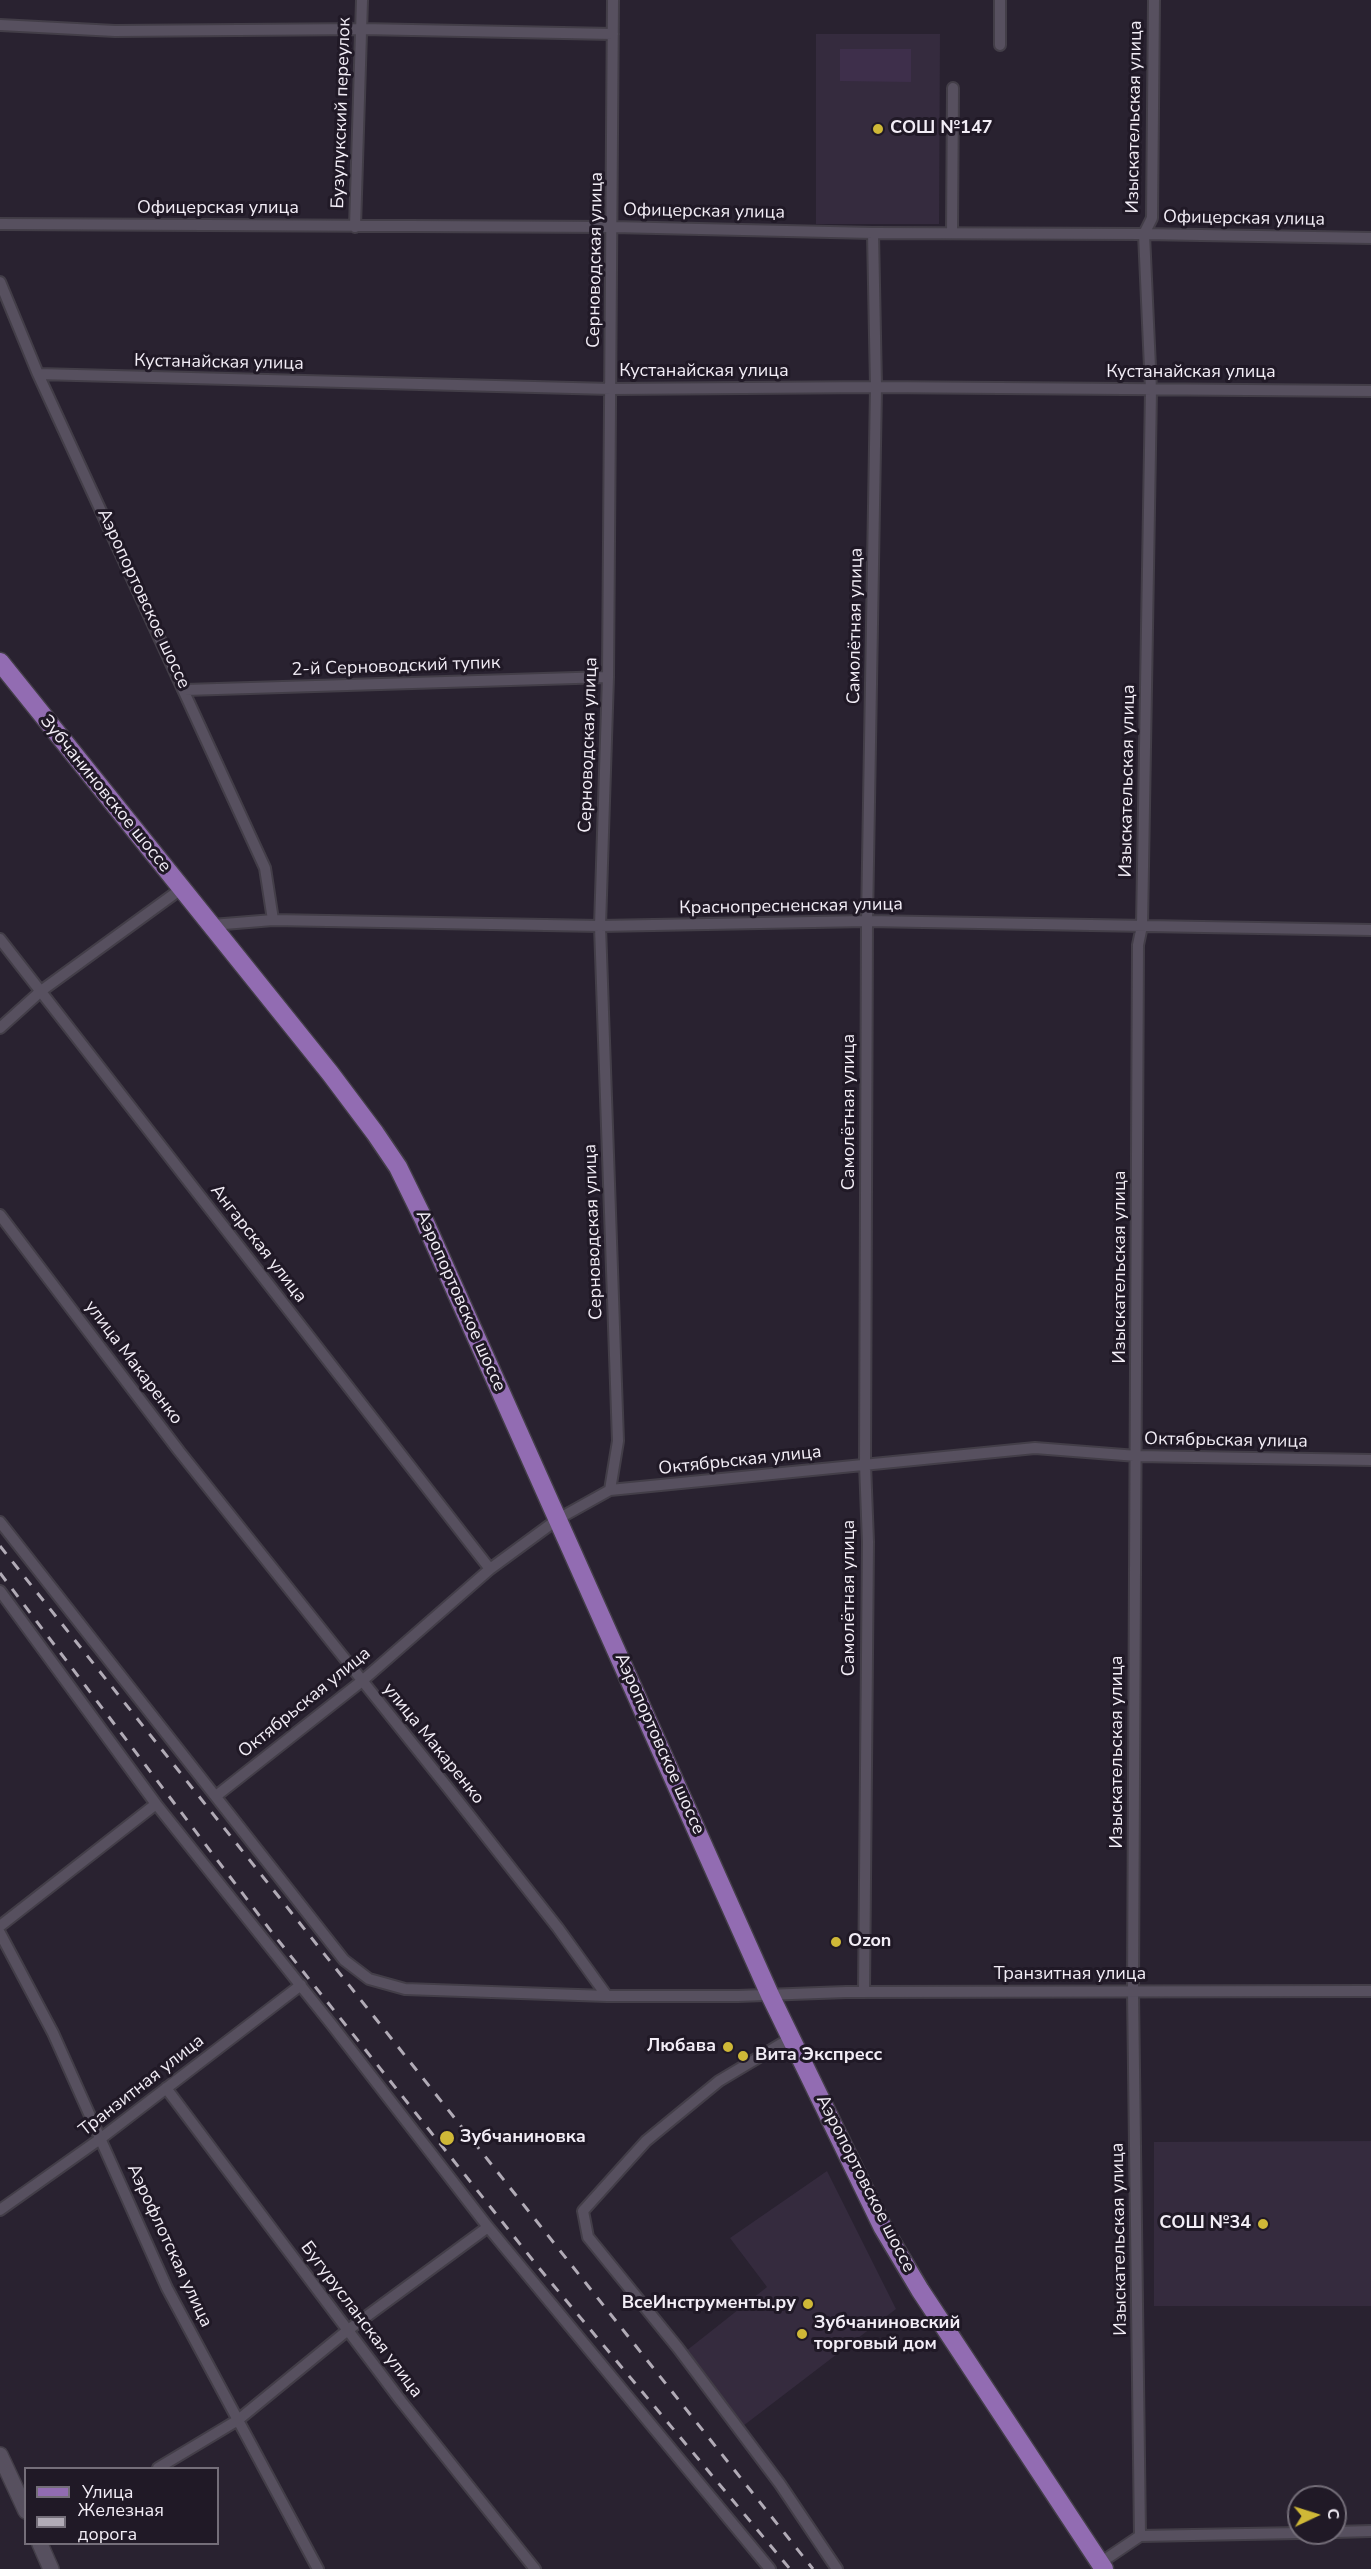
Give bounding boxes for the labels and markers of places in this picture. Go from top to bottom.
place label: СОШ №147 [890,118,992,140]
marker: СОШ №147 [871,122,885,136]
place label: Ozon [848,1931,891,1953]
marker: Ozon [829,1935,843,1949]
place label: Любава [647,2036,716,2058]
marker: Любава [721,2040,735,2054]
place label: Вита Экспресс [755,2045,882,2067]
marker: Вита Экспресс [736,2049,750,2063]
place label: Зубчаниновка [460,2127,586,2149]
marker: Зубчаниновка [438,2129,456,2147]
place label: СОШ №34 [1159,2213,1251,2235]
marker: СОШ №34 [1256,2217,1270,2231]
place label: ВсеИнструменты.ру [622,2293,796,2315]
marker: ВсеИнструменты.ру [801,2297,815,2311]
place label: Зубчаниновский торговый дом [814,2313,960,2356]
marker: Зубчаниновский торговый дом [795,2327,809,2341]

